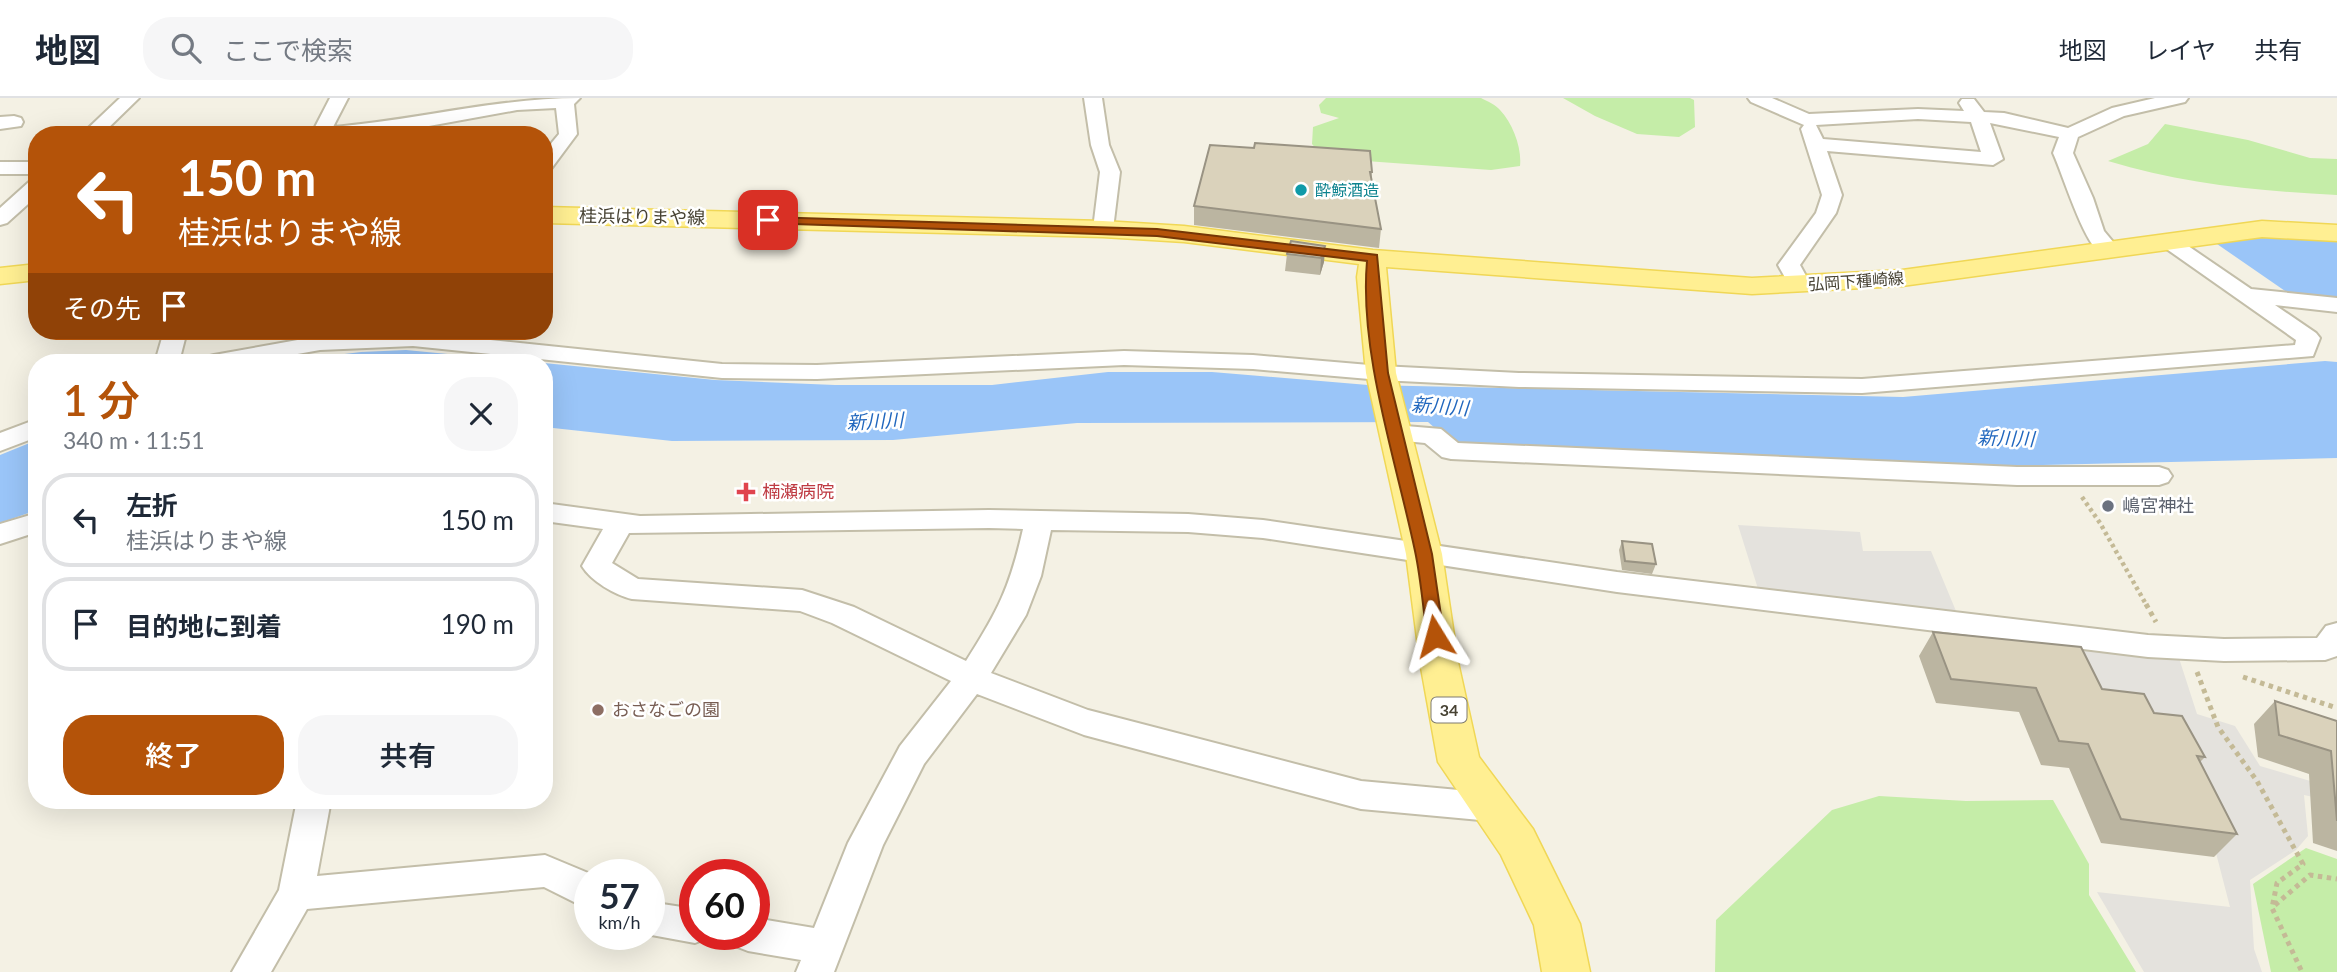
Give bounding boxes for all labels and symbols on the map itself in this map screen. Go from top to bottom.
place label: 酔鯨酒造 [1315,180,1379,199]
marker: 酔鯨酒造 [1293,182,1309,198]
pin [738,190,798,250]
street label: 桂浜はりまや線 [579,204,705,228]
street label: 弘岡下種崎線 [1807,268,1905,293]
water label: 新川川 [1411,392,1471,419]
water label: 新川川 [846,407,906,433]
water label: 新川川 [1977,425,2037,450]
place label: 楠瀬病院 [762,480,834,502]
marker: 楠瀬病院 [736,482,756,502]
place label: 嶋宮神社 [2122,494,2194,516]
marker: 嶋宮神社 [2100,498,2116,514]
position arrow [1398,599,1472,673]
place label: おさなごの園 [612,698,720,720]
road number: 34 [1432,698,1466,722]
marker: おさなごの園 [590,702,606,718]
speed limit sign: 60 [679,859,770,950]

